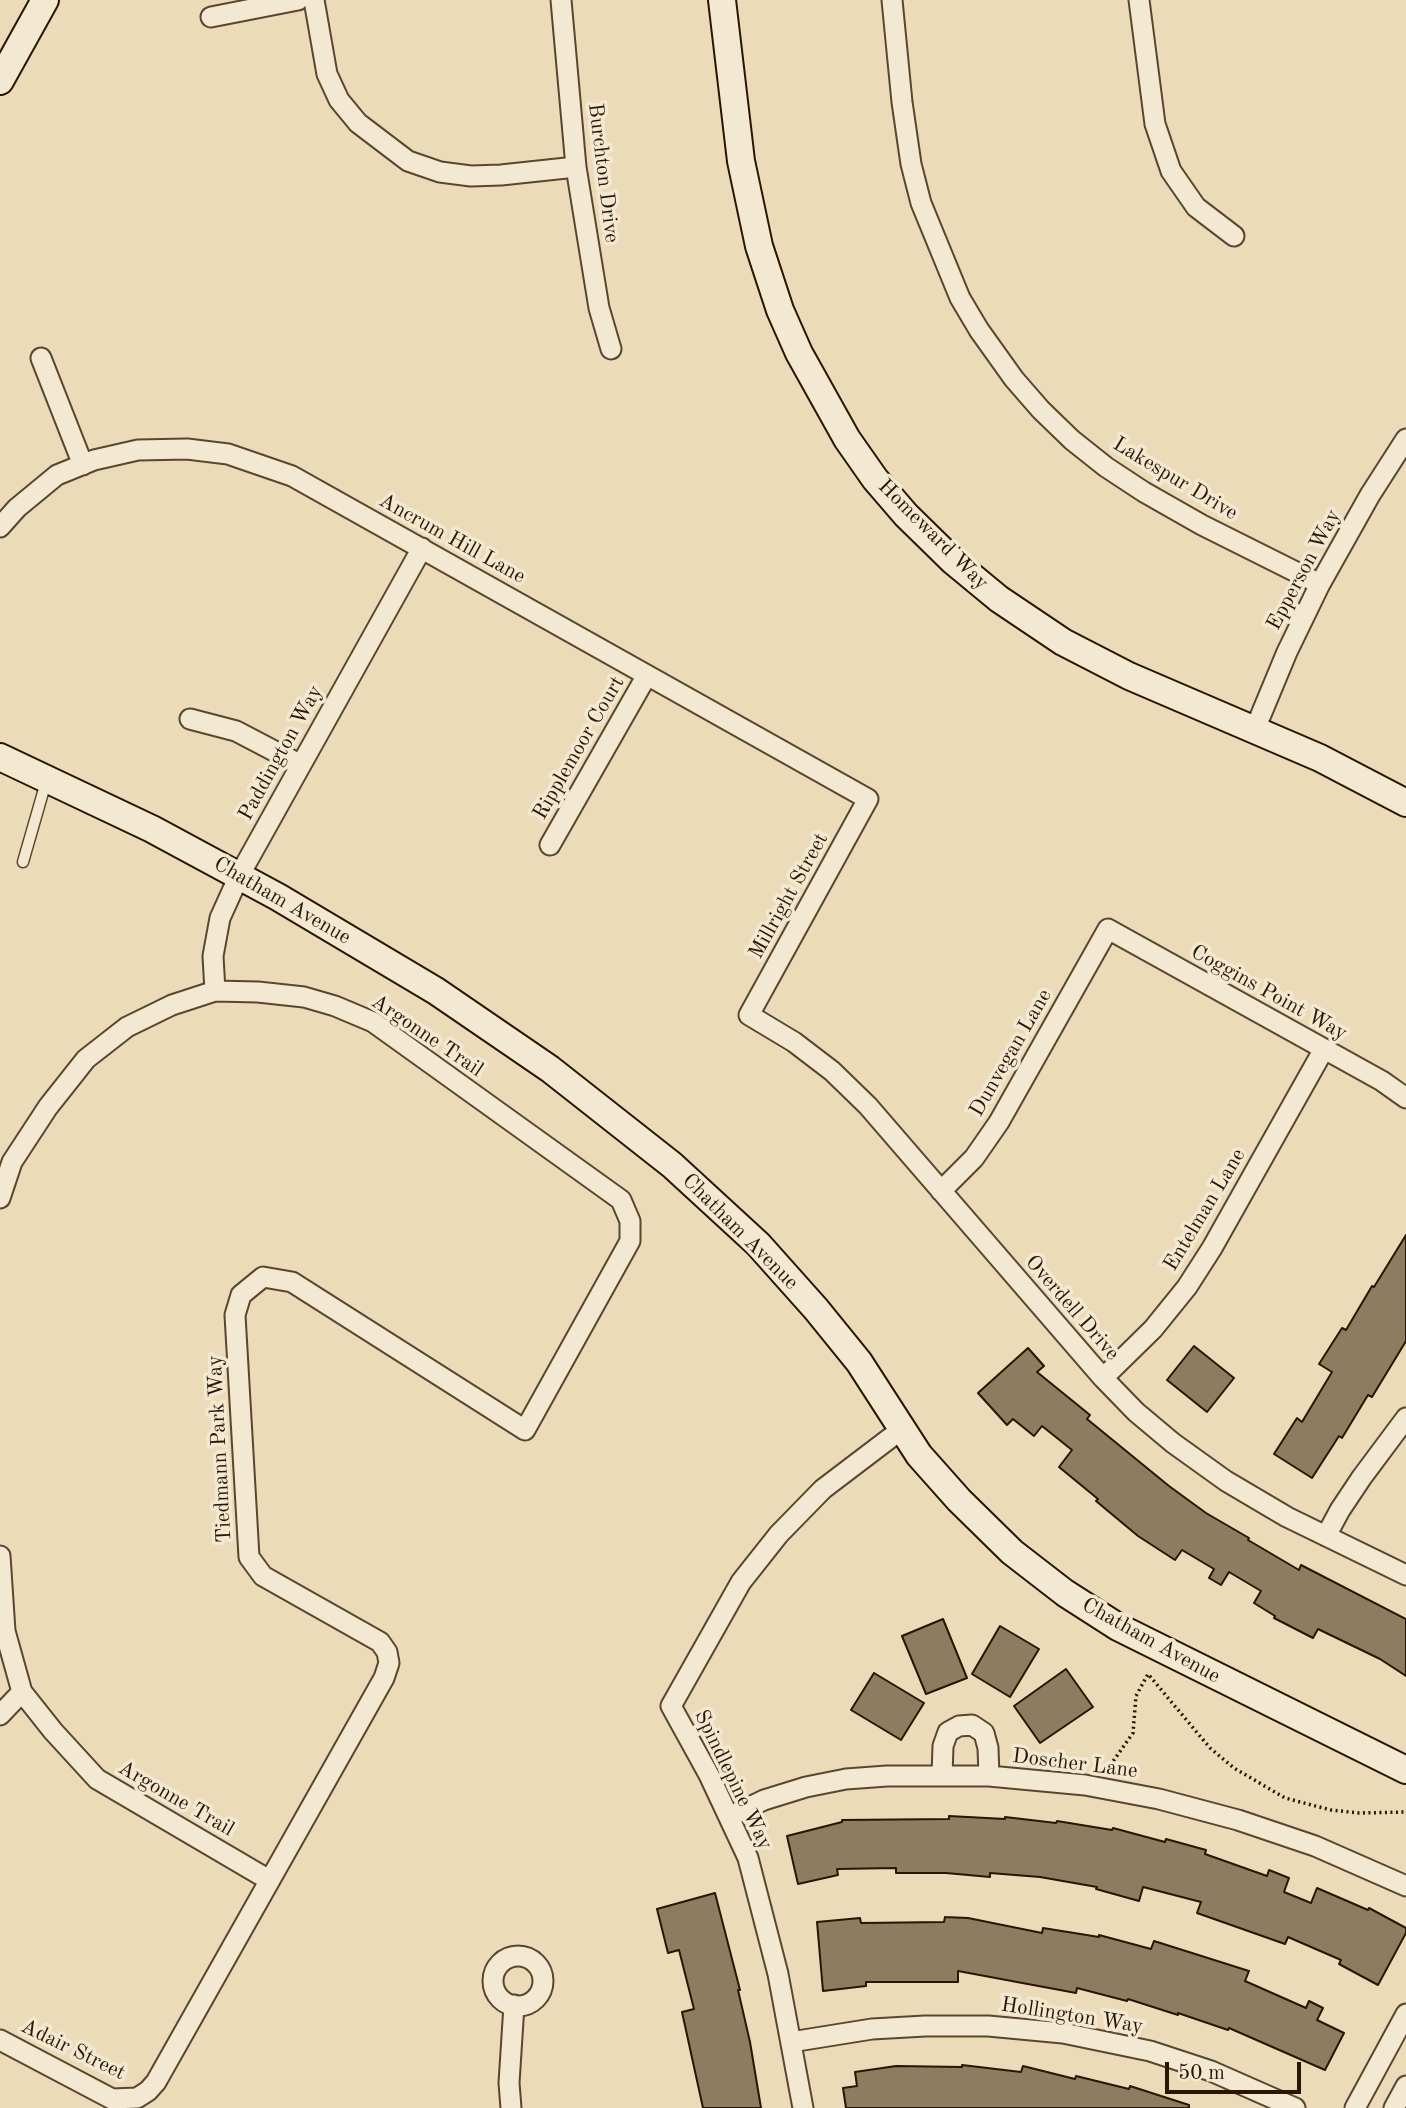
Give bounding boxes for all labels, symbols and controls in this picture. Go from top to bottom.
street label: Burchton Drive [582,102,624,244]
street label: Lakespur Drive [1108,432,1242,526]
street label: Homeward Way [872,474,994,596]
street label: Ancrum Hill Lane [374,488,530,590]
street label: Epperson Way [1262,505,1346,635]
street label: Ripplemoor Court [528,672,630,824]
street label: Paddington Way [233,681,329,825]
street label: Millright Street [744,828,834,964]
street label: Chatham Avenue [209,852,355,950]
street label: Coggins Point Way [1186,940,1352,1046]
street label: Dunvegan Lane [964,985,1058,1121]
street label: Argonne Trail [366,989,488,1083]
street label: Entelman Lane [1159,1144,1251,1276]
street label: Chatham Avenue [677,1169,803,1295]
street label: Overdell Drive [1019,1250,1125,1366]
street label: Tiedmann Park Way [202,1354,238,1544]
street label: Chatham Avenue [1077,1593,1225,1689]
street label: Spindlepine Way [688,1706,778,1854]
street label: Doscher Lane [1011,1744,1139,1784]
street label: Argonne Trail [113,1756,239,1842]
street label: Hollington Way [999,1992,1145,2040]
street label: Adair Street [17,2014,129,2086]
scale bar [1168,2048,1304,2092]
text: 50 m [1178,2063,1225,2084]

